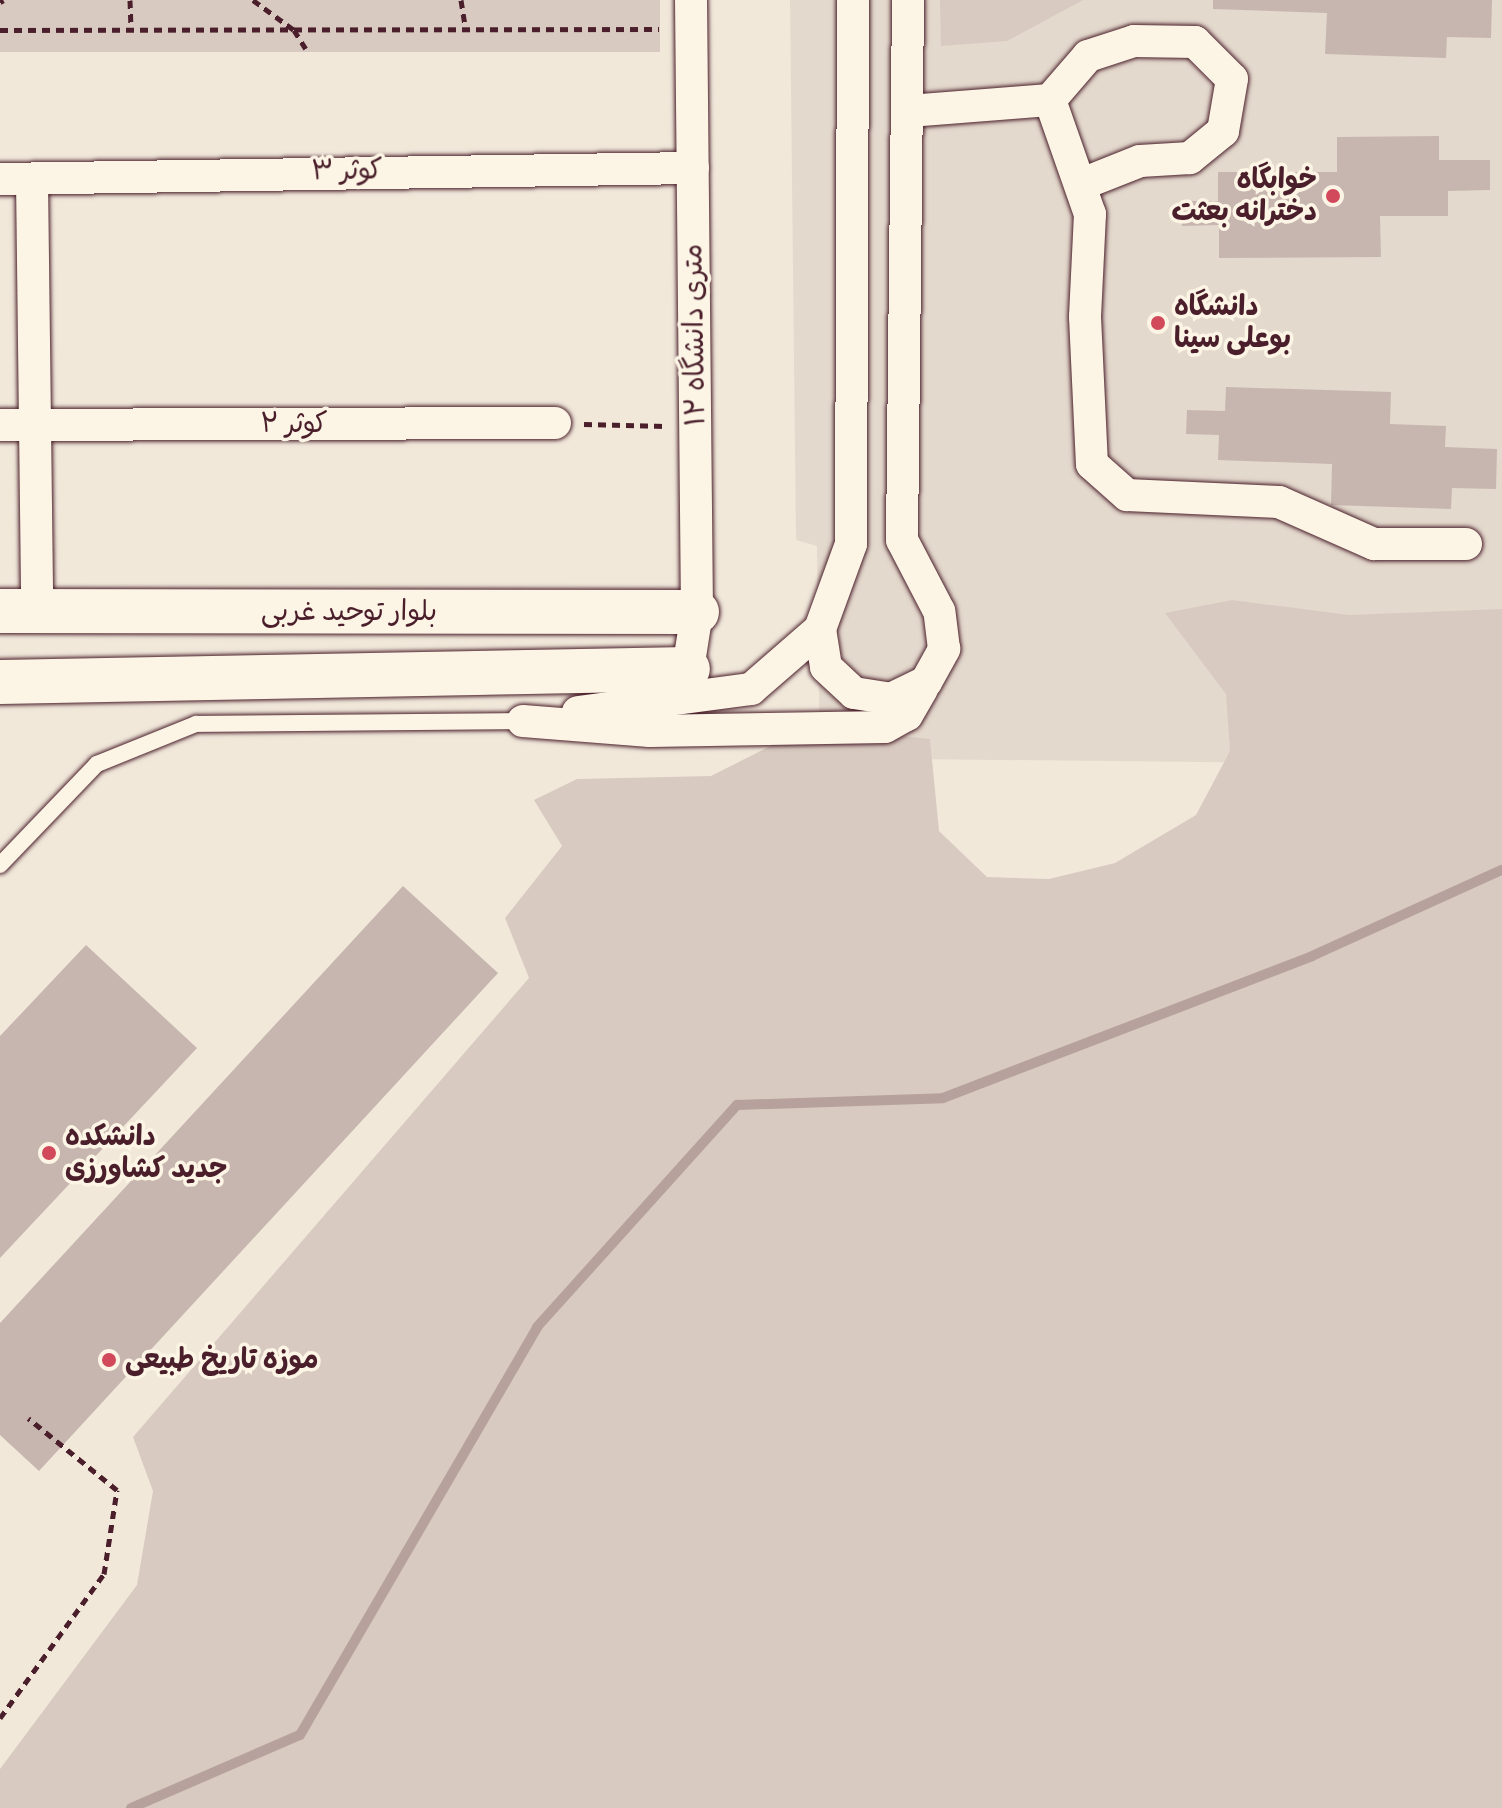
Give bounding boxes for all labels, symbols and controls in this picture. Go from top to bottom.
street label: کوثر ۳ [311,154,383,188]
place label: خوابگاه دخترانه بعثت [1172,163,1317,229]
marker: خوابگاه دخترانه بعثت [1324,187,1342,205]
street label: ۱۲ متری دانشگاه [677,243,713,427]
place label: دانشگاه بوعلی سینا [1174,290,1291,356]
marker: دانشگاه بوعلی سینا [1149,314,1167,332]
street label: کوثر ۲ [260,407,328,441]
street label: بلوار توحید غربی [261,595,437,629]
place label: دانشکده جدید کشاورزی [65,1120,227,1186]
marker: دانشکده جدید کشاورزی [40,1144,58,1162]
place label: موزه تاریخ طبیعی [125,1343,319,1377]
marker: موزه تاریخ طبیعی [100,1351,118,1369]

